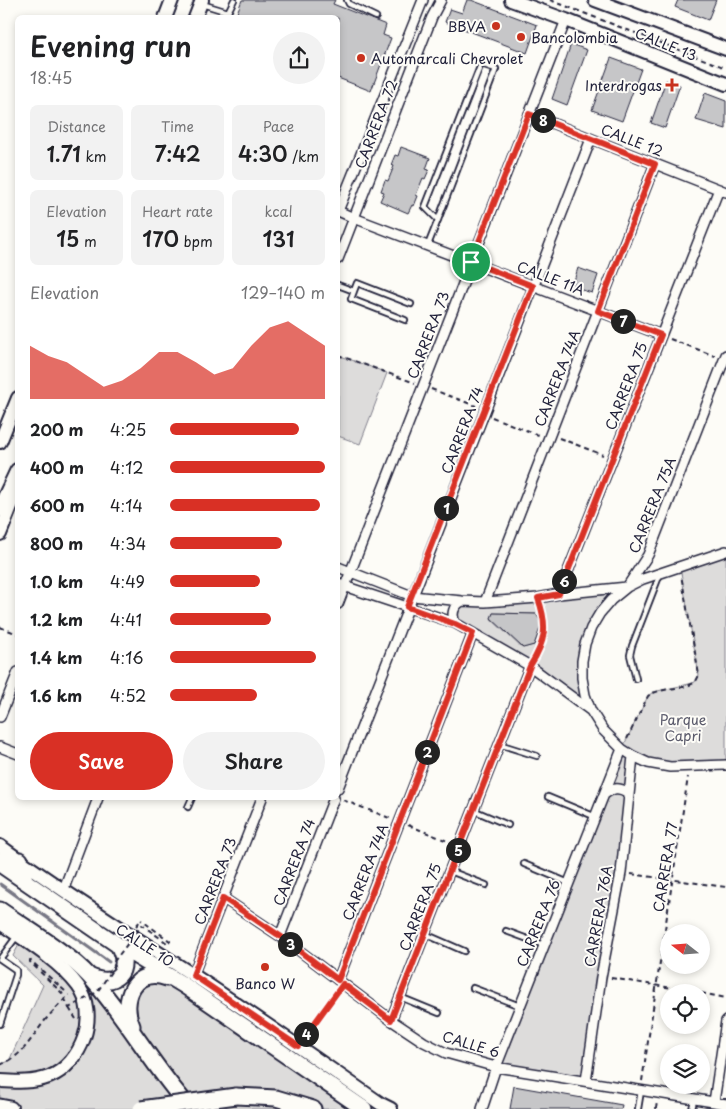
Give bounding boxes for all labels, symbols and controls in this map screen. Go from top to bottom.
place label: BBVA [447,16,486,37]
marker: BBVA [490,20,502,32]
street label: CALLE 13 [632,22,700,66]
text: Evening run [30,24,192,67]
place label: Bancolombia [531,27,618,48]
marker: Bancolombia [515,31,527,43]
button: share [273,32,325,84]
place label: Automarcali Chevrolet [371,48,524,69]
marker: Automarcali Chevrolet [355,52,367,64]
text: 18:45 [30,65,72,89]
place label: Interdrogas [585,75,662,96]
street label: CARRERA 72 [349,76,403,171]
marker: Interdrogas [666,79,678,91]
pin: 8 [530,108,556,132]
text: 8 [539,110,548,131]
text: Distance [47,116,106,137]
text: Time [161,116,194,137]
text: Pace [263,116,294,137]
street label: CALLE 12 [598,119,666,161]
text: 1.71 [46,137,81,169]
text: 7:42 [154,137,201,169]
text: 4:30 [238,137,288,169]
text: km [81,146,107,167]
text: /km [288,146,319,167]
text: Elevation [46,201,107,222]
text: Heart rate [142,201,213,222]
text: kcal [265,201,292,222]
text: 15 [56,222,80,254]
text: 170 [142,222,179,254]
text: 131 [262,222,295,254]
text: m [80,231,97,252]
text: bpm [179,231,213,252]
pin [450,241,492,283]
icon: arrive [457,248,485,276]
street label: CALLE 11A [514,255,588,301]
text: Elevation [30,280,99,304]
text: 129–140 m [241,280,325,304]
street label: CARRERA 73 [402,288,454,382]
pin: 7 [610,308,636,334]
text: 7 [619,311,628,332]
street label: CARRERA 74A [529,326,585,429]
street label: CARRERA 75 [600,339,652,433]
street label: CARRERA 74 [436,383,488,477]
text: 200 m [30,417,84,441]
text: 4:25 [110,417,146,441]
street label: CARRERA 75A [623,453,681,556]
text: 400 m [30,455,84,479]
text: 4:12 [110,455,144,479]
text: 600 m [30,493,84,517]
text: 4:14 [110,493,143,517]
pin: 1 [434,496,458,520]
text: 1 [443,498,450,519]
text: 800 m [30,531,83,555]
text: 4:34 [110,531,146,555]
pin: 6 [552,568,576,594]
text: 1.0 km [30,569,83,593]
text: 4:49 [110,569,145,593]
text: 6 [560,571,569,592]
text: 1.2 km [30,607,83,631]
text: 4:41 [110,607,142,631]
text: 1.4 km [30,645,82,669]
text: 4:16 [110,645,144,669]
text: 1.6 km [30,683,82,707]
text: 4:52 [110,683,146,707]
park label: Parque Capri [660,709,707,746]
button: Save [30,732,173,790]
button: Share [183,732,325,790]
pin: 2 [414,740,440,764]
text: 2 [423,742,432,763]
street label: CARRERA 74 [268,815,320,909]
street label: CARRERA 74A [337,820,393,923]
street label: CARRERA 77 [648,820,683,914]
street label: CARRERA 73 [189,834,241,928]
pin: 5 [446,838,470,862]
text: 5 [454,840,463,861]
street label: CARRERA 75 [394,860,446,954]
street label: CARRERA 76A [579,863,617,969]
street label: CARRERA 76 [511,876,565,970]
street label: CALLE 10 [112,918,178,972]
north arrow [660,924,710,974]
map controls [660,924,710,1094]
pin: 3 [278,932,302,956]
text: 3 [286,934,295,955]
marker: Banco W [259,961,271,973]
place label: Banco W [235,973,295,994]
button: locate [660,984,710,1034]
pin: 4 [294,1022,318,1046]
text: 4 [302,1024,311,1045]
street label: CALLE 6 [440,1025,502,1063]
button: layers [660,1044,710,1094]

